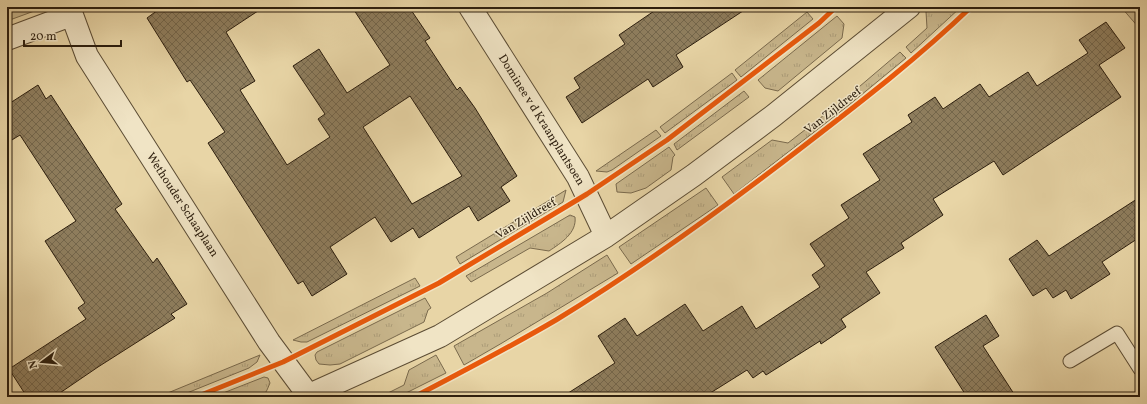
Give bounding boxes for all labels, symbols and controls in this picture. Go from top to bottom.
scale bar [24,22,121,48]
text: 20 m [30,29,57,45]
street label: Dominee v d Kraanplantsoen [494,51,588,189]
street label: Van Zijldreef [801,83,866,138]
street label: Wethouder Schaaplaan [142,150,222,260]
street label: Van Zijldreef [493,194,561,243]
north arrow [22,342,62,382]
text: N [26,358,42,370]

